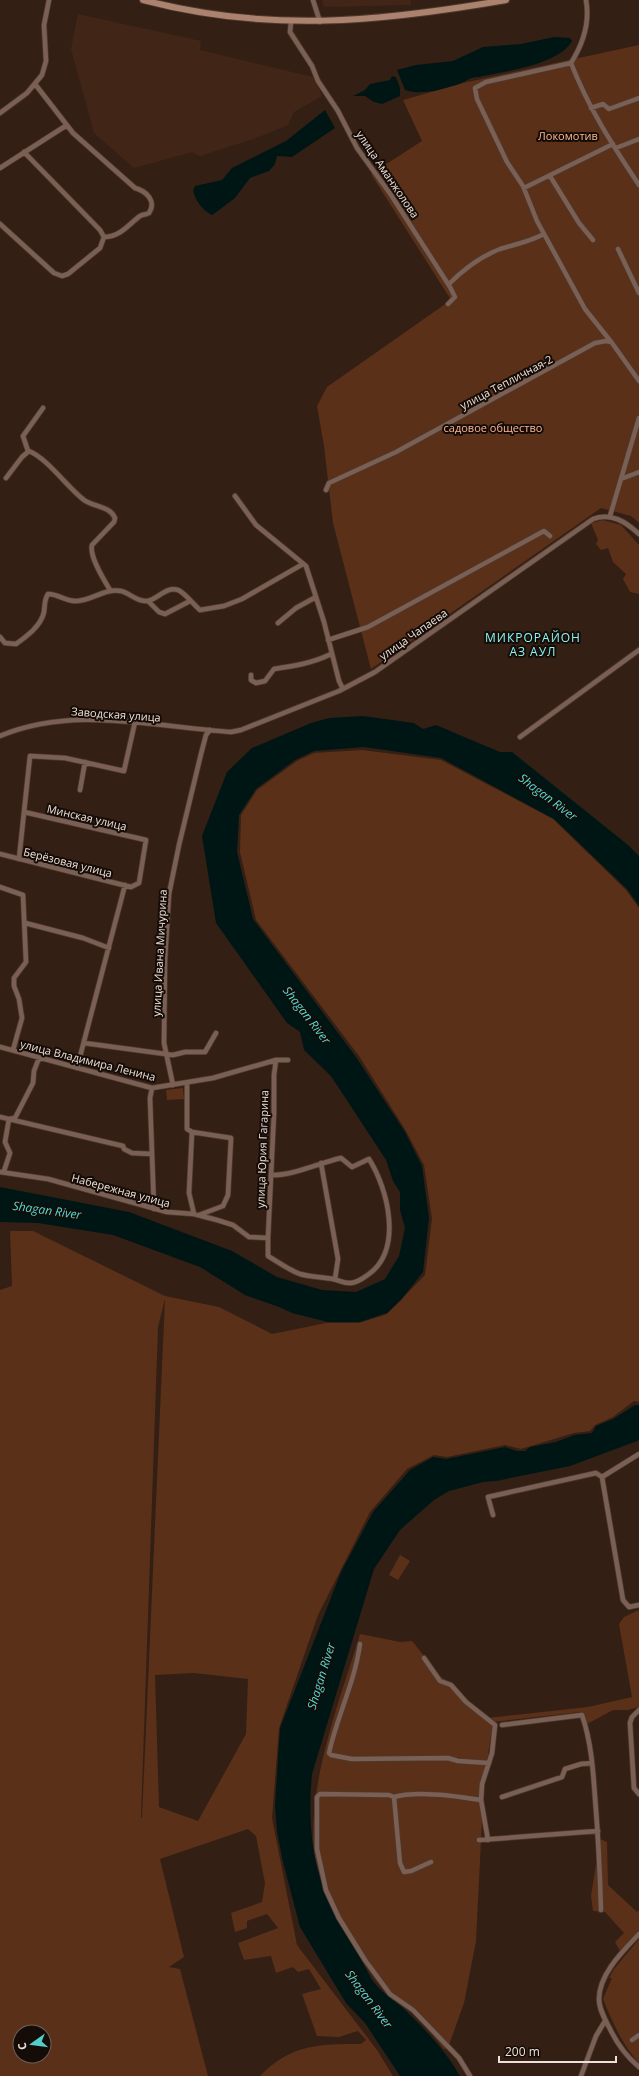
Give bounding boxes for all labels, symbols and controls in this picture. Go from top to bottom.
street label: улица Аманжолова [353,127,423,221]
park label: Локомотив [538,128,598,143]
street label: улица Тепличная-2 [457,351,555,413]
park label: садовое общество [444,420,543,435]
street label: улица Чапаева [376,605,450,663]
district label: МИКРОРАЙОН АЗ АУЛ [485,629,581,660]
street label: Заводская улица [71,703,161,725]
water label: Shagan River [515,769,582,825]
street label: Минская улица [46,801,128,833]
street label: Берёзовая улица [22,844,114,880]
street label: улица Ивана Мичурина [148,889,170,1017]
water label: Shagan River [279,983,336,1048]
street label: улица Владимира Ленина [19,1036,157,1084]
street label: улица Юрия Гагарина [252,1090,272,1208]
street label: Набережная улица [70,1170,172,1210]
water label: Shagan River [12,1197,84,1223]
water label: Shagan River [303,1639,340,1711]
water label: Shagan River [341,1966,397,2033]
north arrow [12,2024,52,2064]
scale bar [499,2038,616,2064]
text: С [14,2041,30,2052]
text: 200 m [505,2043,540,2060]

